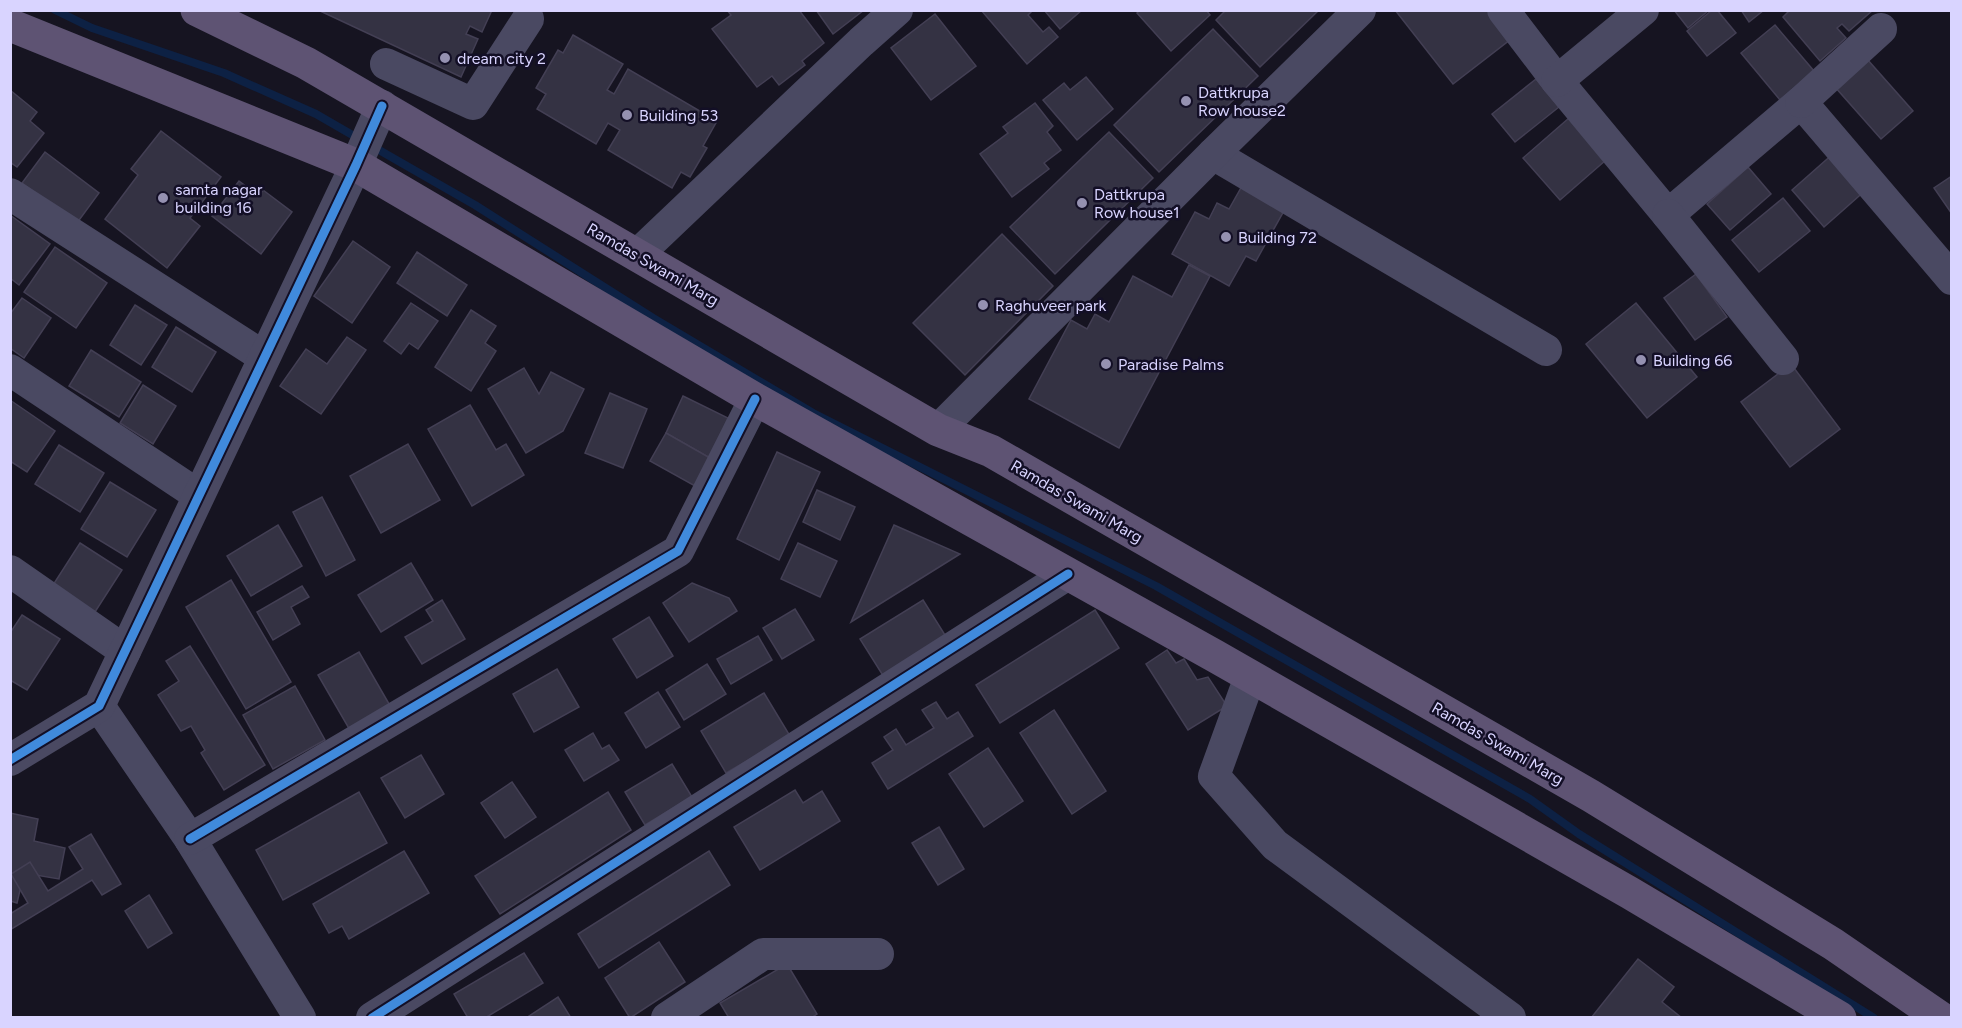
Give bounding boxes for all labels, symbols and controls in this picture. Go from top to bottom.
place label: dream city 2 [457,49,546,68]
marker: dream city 2 [438,51,452,65]
place label: Dattkrupa Row house2 [1198,83,1286,120]
marker: Dattkrupa Row house2 [1179,94,1193,108]
place label: Building 53 [639,106,718,125]
marker: Building 53 [620,108,634,122]
place label: samta nagar building 16 [175,180,263,217]
place label: Dattkrupa Row house1 [1094,185,1180,222]
marker: samta nagar building 16 [156,191,170,205]
marker: Dattkrupa Row house1 [1075,196,1089,210]
street label: Ramdas Swami Marg [584,219,722,310]
place label: Building 72 [1238,228,1317,247]
marker: Building 72 [1219,230,1233,244]
place label: Raghuveer park [995,296,1106,315]
marker: Raghuveer park [976,298,990,312]
place label: Building 66 [1653,351,1732,370]
marker: Building 66 [1634,353,1648,367]
place label: Paradise Palms [1118,355,1224,374]
marker: Paradise Palms [1099,357,1113,371]
street label: Ramdas Swami Marg [1008,456,1146,547]
street label: Ramdas Swami Marg [1429,698,1567,789]

